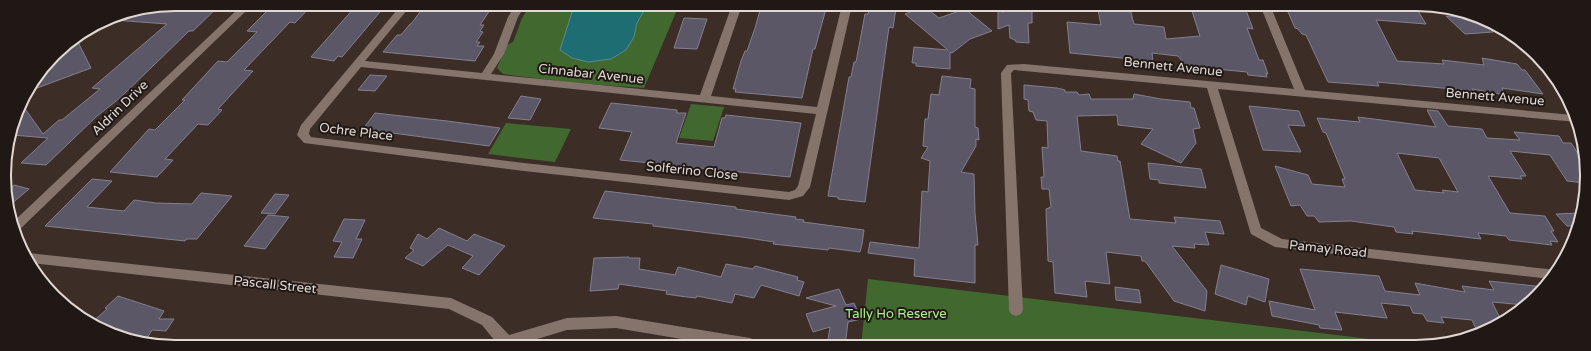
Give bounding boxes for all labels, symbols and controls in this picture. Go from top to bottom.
street label: Bennett Avenue [1123,54,1223,80]
street label: Cinnabar Avenue [538,61,644,87]
street label: Aldrin Drive [88,77,152,139]
street label: Bennett Avenue [1445,85,1545,109]
street label: Ochre Place [318,120,394,144]
street label: Solferino Close [645,158,739,184]
street label: Pamay Road [1288,237,1368,261]
street label: Pascall Street [233,273,317,297]
park label: Tally Ho Reserve [845,306,947,322]

